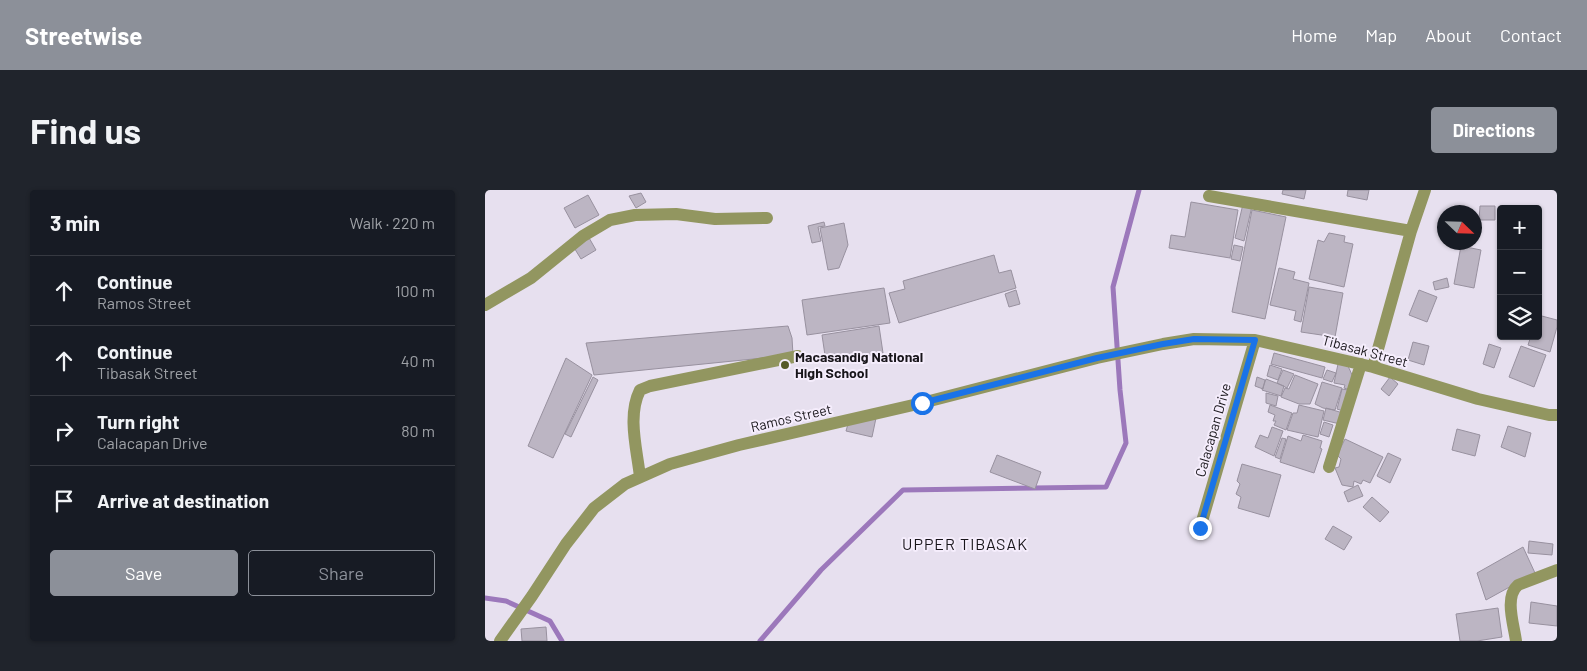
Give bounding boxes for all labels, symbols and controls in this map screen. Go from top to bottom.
text: Streetwise [25,21,142,50]
text: Home [1291,24,1337,46]
text: Map [1365,24,1397,46]
text: About [1425,24,1472,46]
text: Contact [1500,24,1562,46]
button: Directions [1431,107,1557,153]
text: Find us [30,109,141,151]
north arrow [1437,205,1482,250]
map controls [1497,205,1542,340]
button: + [1497,205,1542,250]
text: 3 min [50,210,100,235]
text: Walk · 220 m [349,213,435,232]
button: − [1497,250,1542,295]
text: Continue [97,270,173,293]
icon: ahead [50,277,78,305]
text: 100 m [395,281,435,300]
text: Ramos Street [97,293,191,312]
button: layers [1497,295,1542,340]
street label: Tibasak Street [1320,331,1410,370]
text: Continue [97,340,173,363]
icon: ahead [50,347,78,375]
place label: Macasandig National High School [795,348,923,381]
text: 40 m [401,351,435,370]
marker: Macasandig National High School [779,359,791,371]
text: Tibasak Street [97,363,198,382]
street label: Calacapan Drive [1191,381,1234,479]
route start [911,392,934,415]
street label: Ramos Street [749,400,833,435]
text: Turn right [97,410,179,433]
icon: right [50,417,78,445]
text: 80 m [401,421,435,440]
text: Calacapan Drive [97,433,208,452]
icon: arrive [50,487,78,515]
text: Arrive at destination [97,489,269,512]
route end [1189,517,1212,540]
district label: UPPER TIBASAK [902,534,1028,553]
button: Save [50,550,238,596]
button: Share [248,550,435,596]

